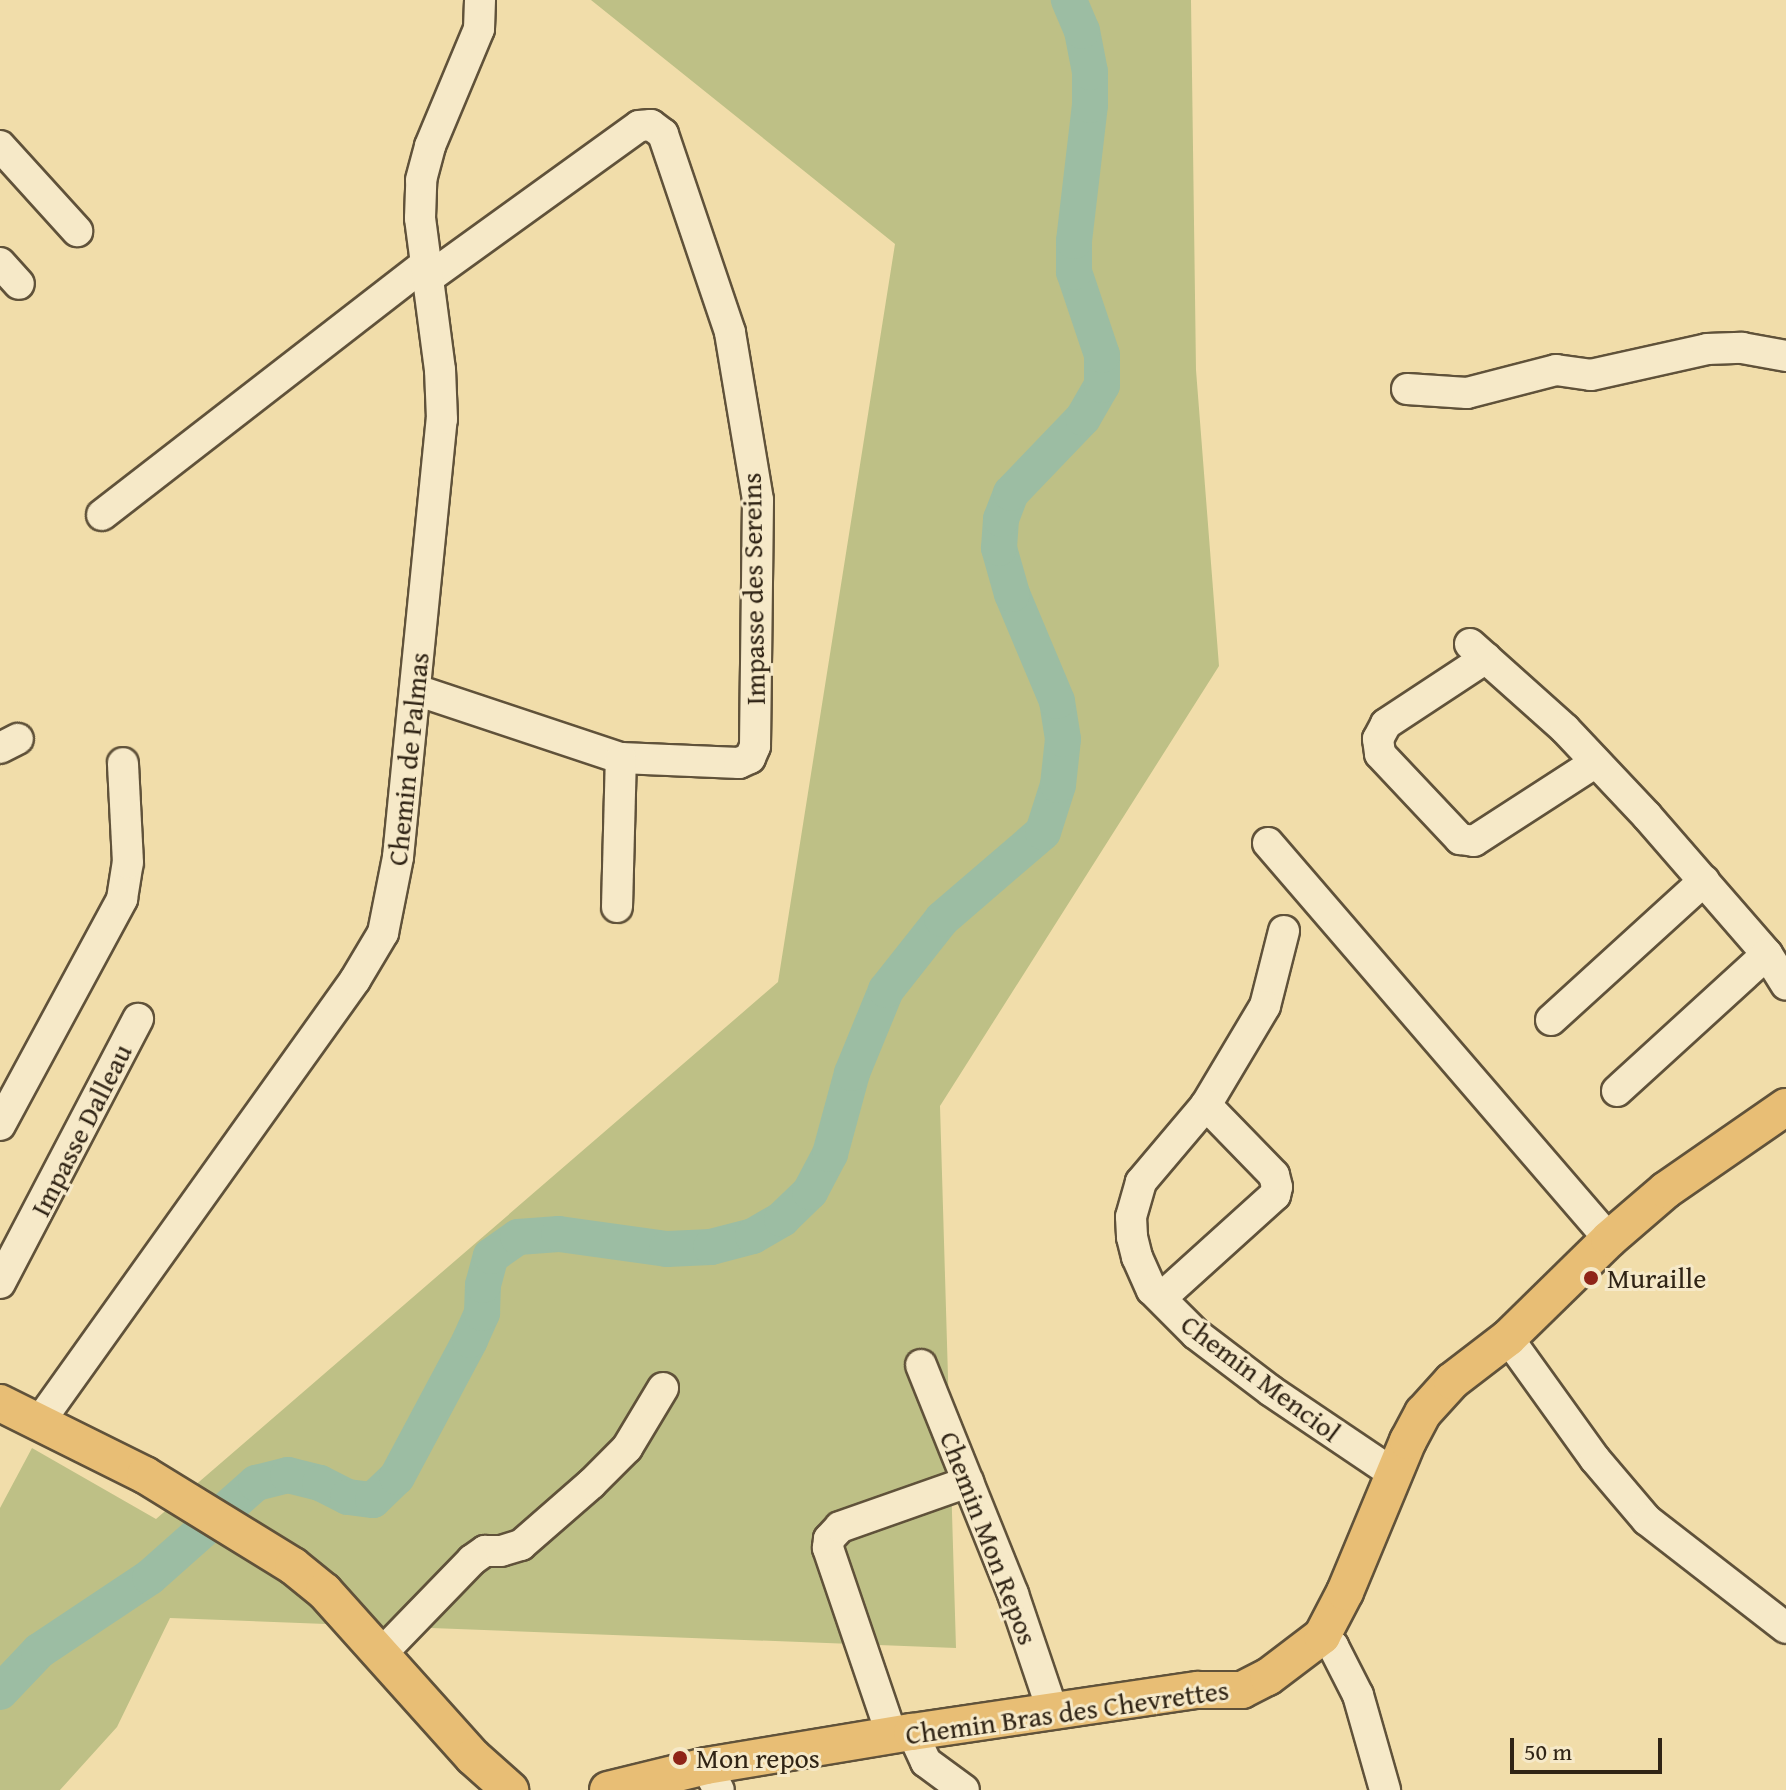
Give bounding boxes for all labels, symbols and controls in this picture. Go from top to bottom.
street label: Impasse des Sereins [734,472,772,706]
street label: Chemin de Palmas [380,651,436,867]
street label: Impasse Dalleau [23,1038,139,1222]
place label: Muraille [1607,1261,1706,1295]
marker: Muraille [1582,1269,1600,1287]
street label: Chemin Menciol [1175,1307,1347,1449]
street label: Chemin Mon Repos [933,1427,1045,1649]
street label: Chemin Bras des Chevrettes [903,1673,1231,1751]
scale bar [1514,1722,1666,1772]
text: 50 m [1524,1734,1572,1769]
place label: Mon repos [696,1741,820,1775]
marker: Mon repos [671,1749,689,1767]

